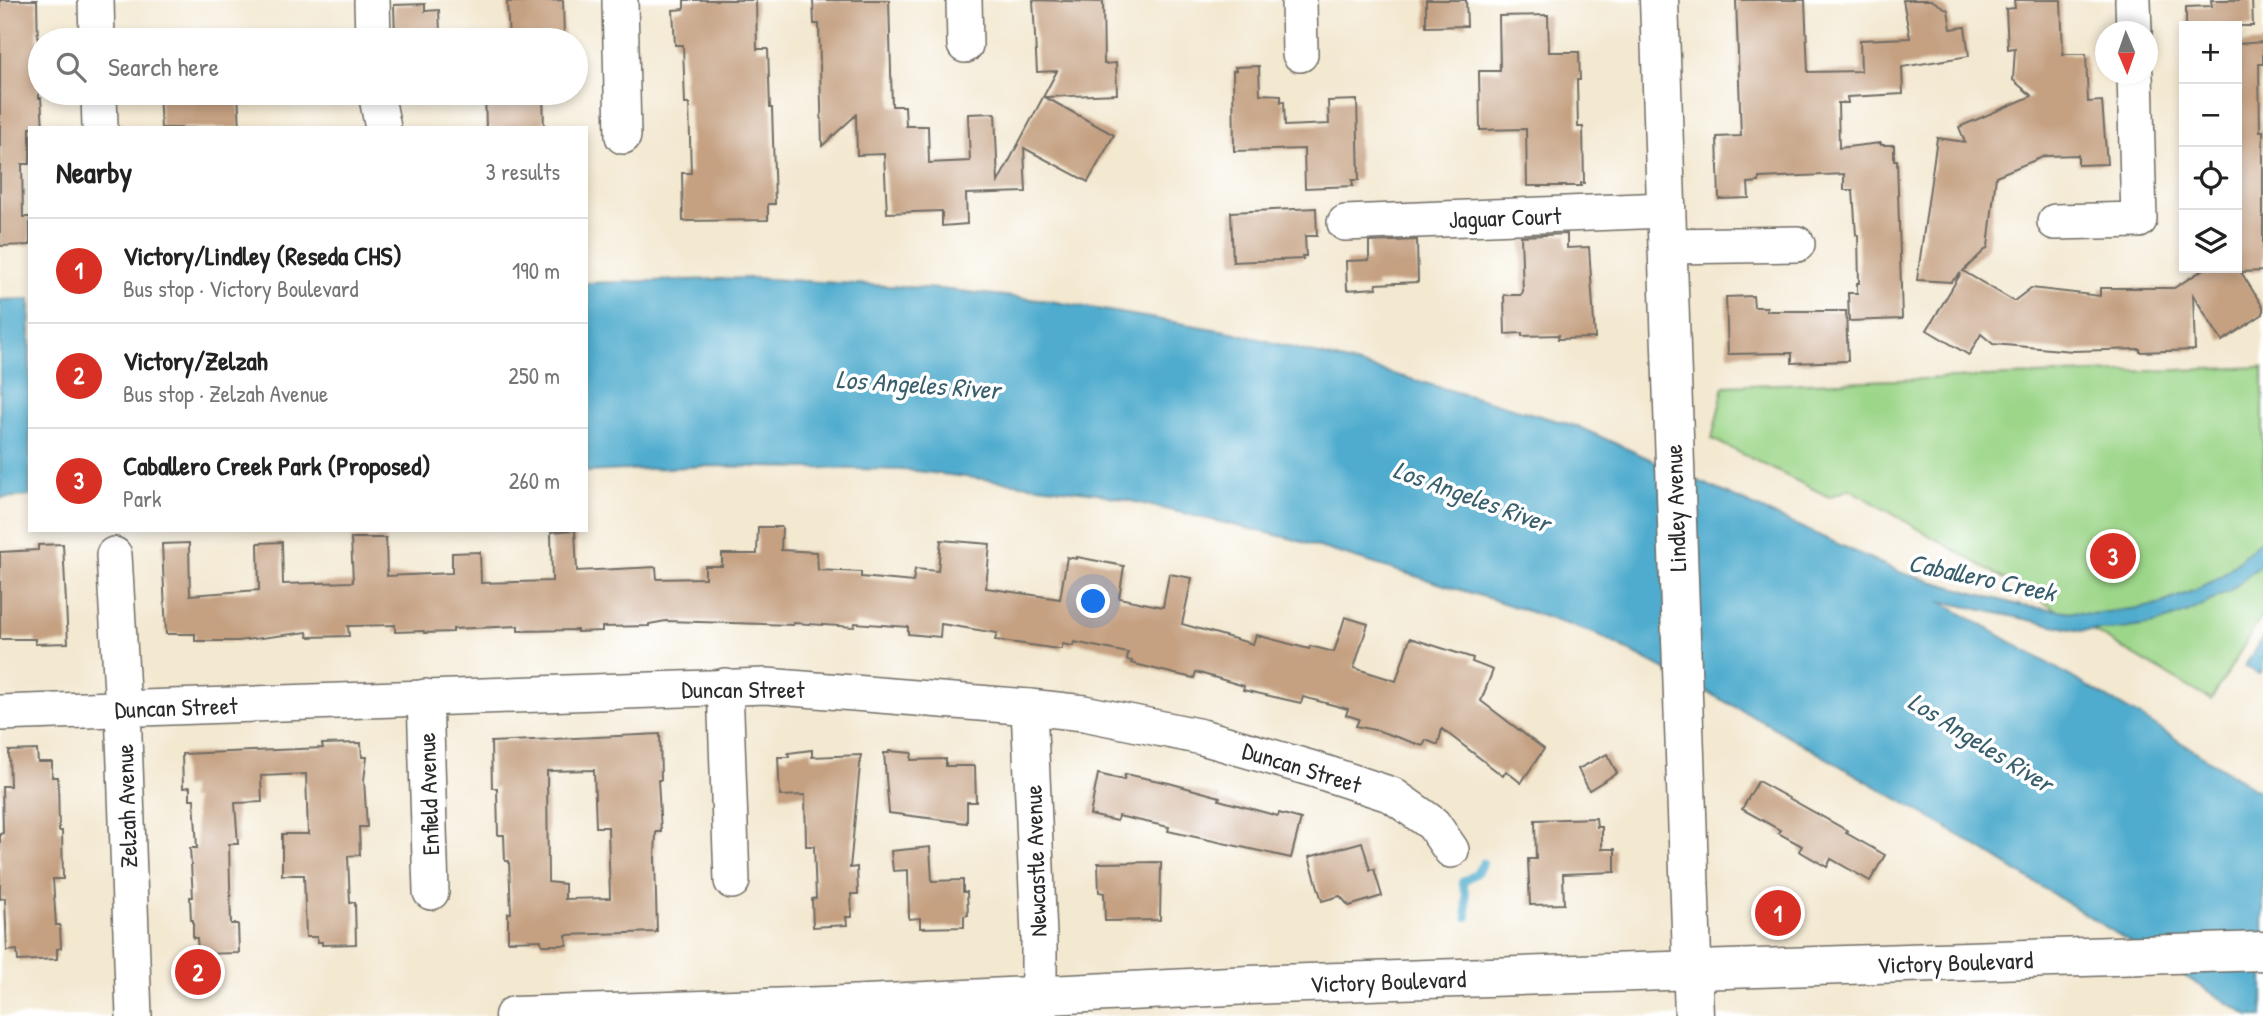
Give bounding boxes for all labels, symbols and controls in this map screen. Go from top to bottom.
north arrow [2095,21,2158,84]
map controls [2179,21,2242,273]
button: + [2179,21,2242,84]
search box [28,28,588,105]
icon: search [52,48,90,86]
text: Search here [108,49,219,84]
button: − [2179,84,2242,147]
button: locate [2179,147,2242,210]
text: Nearby [56,152,132,192]
text: 3 results [485,156,560,187]
street label: Jaguar Court [1448,199,1563,235]
button: layers [2179,210,2242,273]
text: Victory/Lindley (Reseda CHS) [123,238,402,273]
text: 1 [75,255,83,286]
text: 190 m [512,255,560,286]
text: Bus stop · Victory Boulevard [123,273,359,304]
text: Victory/Zelzah [123,343,268,378]
text: 2 [74,360,84,391]
text: 250 m [508,360,560,391]
water label: Los Angeles River [835,361,1004,408]
text: Bus stop · Zelzah Avenue [123,378,328,409]
street label: Lindley Avenue [1657,444,1693,572]
text: Caballero Creek Park (Proposed) [123,448,431,483]
water label: Los Angeles River [1389,451,1558,542]
text: 3 [74,465,84,496]
text: 260 m [509,465,560,496]
text: Park [123,483,161,514]
pin: 3 [2090,530,2136,582]
water label: Caballero Creek [1905,544,2061,610]
your location [1076,584,1110,618]
street label: Duncan Street [682,673,805,705]
water label: Los Angeles River [1902,684,2062,803]
street label: Duncan Street [114,689,239,725]
street label: Enfield Avenue [410,732,446,856]
street label: Duncan Street [1239,734,1366,800]
street label: Zelzah Avenue [108,743,144,869]
street label: Newcastle Avenue [1016,784,1054,937]
pin: 1 [1755,887,1801,939]
street label: Victory Boulevard [1876,943,2034,981]
pin: 2 [175,946,221,998]
street label: Victory Boulevard [1309,962,1467,1000]

